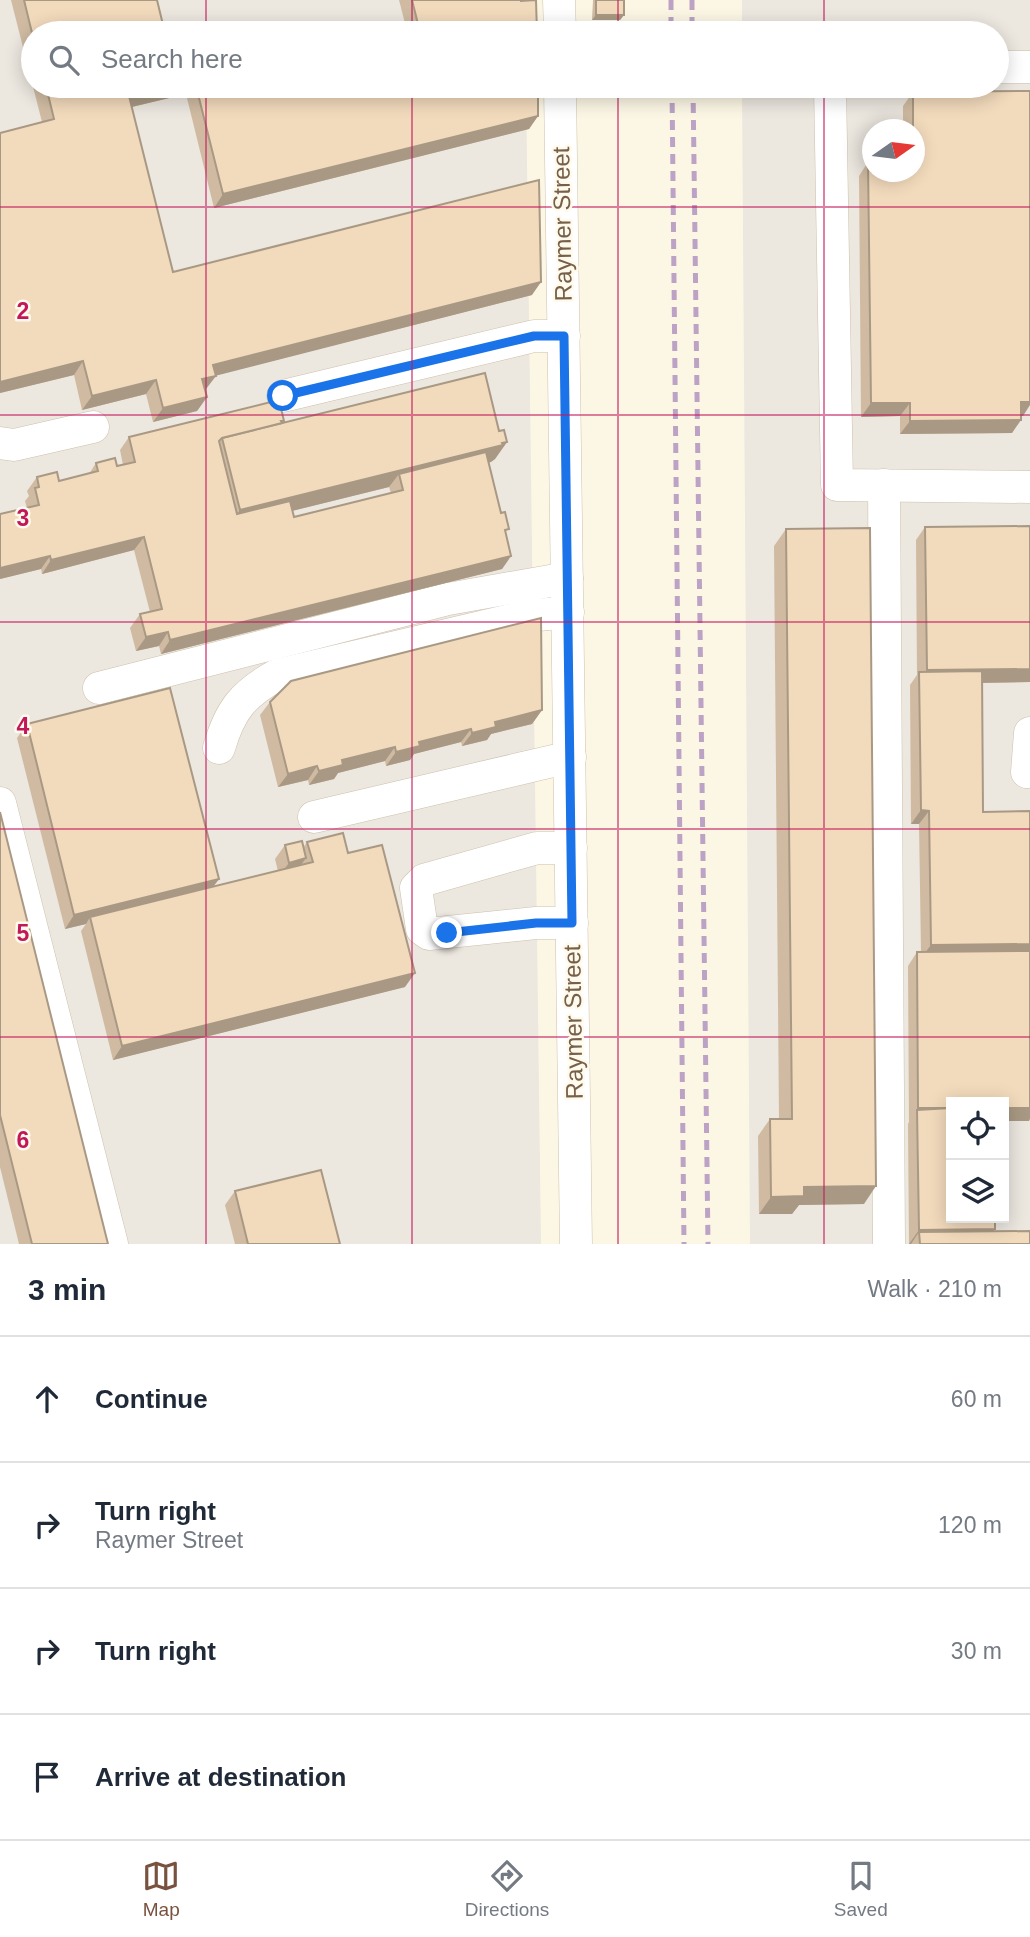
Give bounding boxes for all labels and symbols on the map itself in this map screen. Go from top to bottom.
north arrow [862,119,925,182]
street label: Raymer Street [547,146,577,302]
text: 2 [17,298,29,324]
route start [267,380,298,411]
text: 3 [17,505,29,531]
text: 4 [17,713,30,739]
route end [431,917,462,948]
text: 5 [17,920,30,946]
street label: Raymer Street [558,944,588,1100]
text: 6 [17,1127,29,1153]

